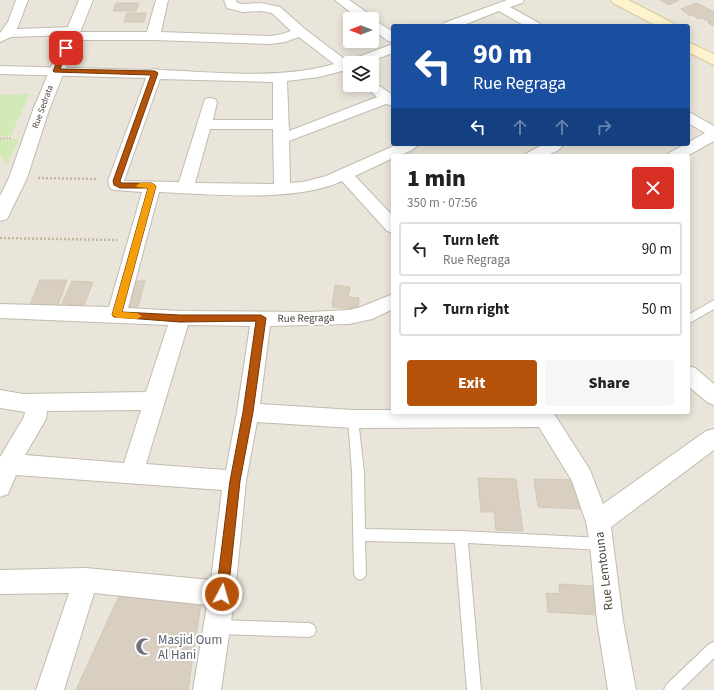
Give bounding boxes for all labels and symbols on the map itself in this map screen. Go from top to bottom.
north arrow [343,12,379,48]
pin [49,31,83,65]
street label: Rue Sedrata [29,84,57,130]
street label: Rue Regraga [277,310,335,326]
street label: Rue Lemtouna [590,531,618,611]
position arrow [201,573,243,615]
place label: Masjid Oum Al Hani [158,631,222,664]
mosque icon: Masjid Oum Al Hani [135,637,155,657]

